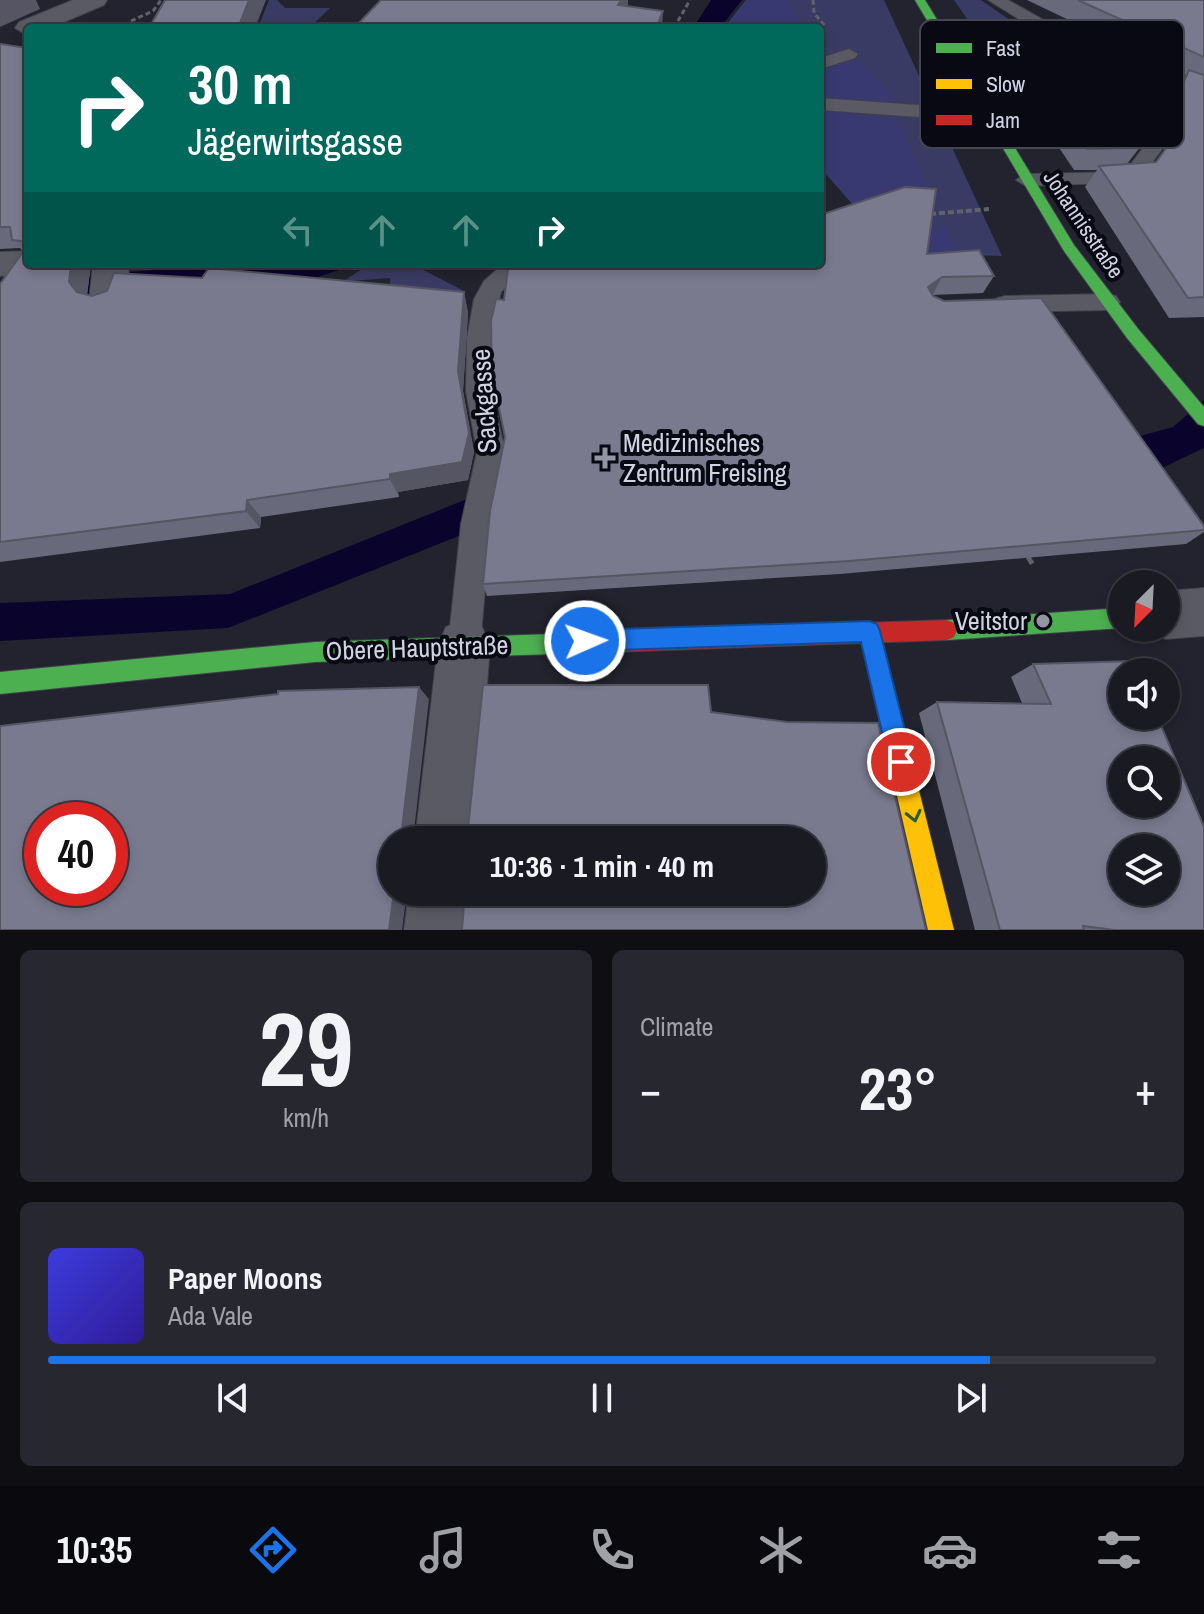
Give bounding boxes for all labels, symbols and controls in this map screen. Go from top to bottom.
legend [920,20,1184,148]
text: Fast [986,33,1020,63]
text: 30 m [188,46,293,121]
icon: right [56,56,160,160]
text: Slow [986,69,1025,99]
text: Jam [986,105,1020,135]
text: Jägerwirtsgasse [188,118,403,166]
street label: Johannisstraße [1037,164,1131,284]
icon: left [276,208,320,252]
icon: ahead [360,208,404,252]
icon: ahead [444,208,488,252]
icon: right [528,208,572,252]
street label: Sackgasse [462,348,505,454]
place label: Medizinisches Zentrum Freising [623,425,787,490]
marker: Medizinisches Zentrum Freising [594,447,616,469]
north arrow [1108,570,1180,642]
map controls [1108,570,1180,906]
position arrow [543,599,627,683]
place label: Veitstor [955,603,1027,638]
marker: Veitstor [1034,612,1052,630]
street label: Obere Hauptstraße [325,627,509,668]
button: sound [1108,658,1180,730]
pin [867,728,935,796]
icon: arrive [879,740,923,784]
button: search [1108,746,1180,818]
speed limit sign: 40 [24,802,128,906]
one-way arrow [905,809,922,822]
button: layers [1108,834,1180,906]
text: 10:36 · 1 min · 40 m [490,846,714,886]
text: 29 [259,978,353,1118]
text: Climate [640,1009,713,1044]
text: 23° [859,1048,937,1129]
text: − [640,1059,661,1119]
text: + [1135,1059,1156,1119]
text: km/h [283,1100,329,1135]
text: Paper Moons [168,1258,322,1298]
text: Ada Vale [168,1298,253,1333]
icon: previous [211,1376,255,1420]
icon: pause [580,1376,624,1420]
icon: next [949,1376,993,1420]
icon: directions [245,1522,301,1578]
icon: music [415,1522,471,1578]
icon: phone [584,1522,640,1578]
icon: climate [753,1522,809,1578]
icon: car [922,1522,978,1578]
icon: filters [1091,1522,1147,1578]
text: 10:35 [57,1526,132,1574]

